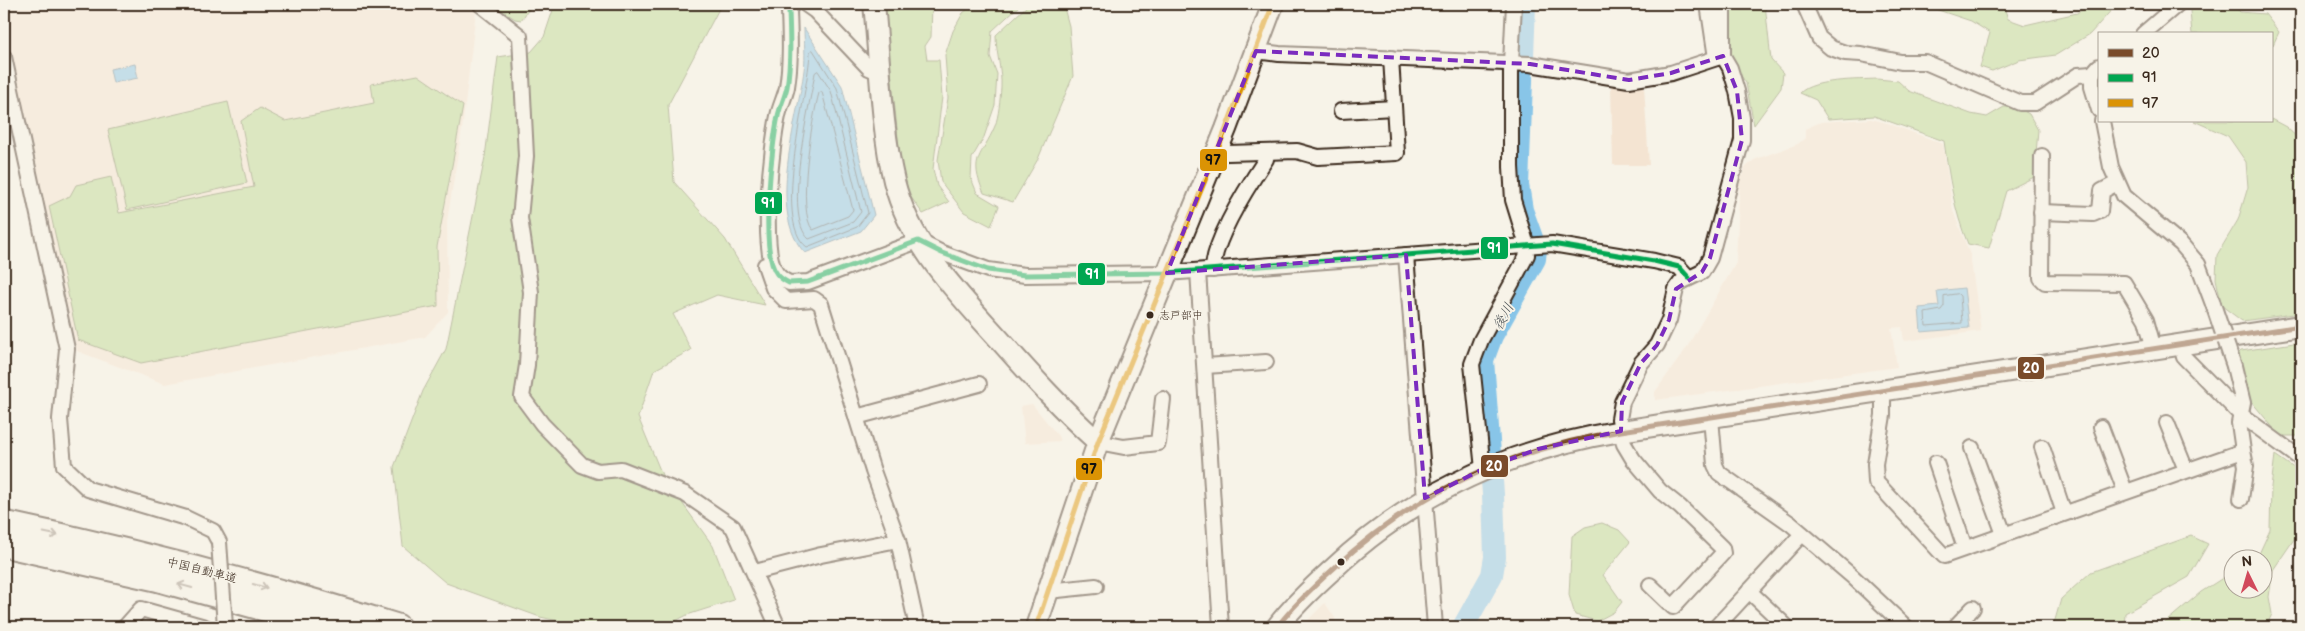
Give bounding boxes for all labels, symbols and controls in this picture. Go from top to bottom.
legend [2098,32,2272,122]
text: 20 [2142,44,2160,63]
text: 91 [2142,68,2156,87]
text: 97 [2142,94,2159,113]
line badge: 97 [1199,148,1228,172]
text: 97 [1205,152,1221,169]
line badge: 91 [754,191,783,215]
text: 91 [761,195,775,212]
line badge: 91 [1480,236,1509,260]
text: 91 [1487,240,1501,257]
line badge: 91 [1077,262,1106,286]
text: 91 [1085,266,1099,283]
water label: 後川 [1489,300,1518,333]
place label: 志戸部中 [1159,309,1203,322]
marker: 志戸部中 [1145,310,1155,320]
line badge: 20 [2017,356,2045,380]
text: 20 [2023,360,2040,377]
line badge: 20 [1480,454,1509,478]
line badge: 97 [1075,457,1103,481]
text: 20 [1486,458,1503,475]
text: 97 [1081,461,1097,478]
one-way arrow [43,530,59,540]
north arrow [2222,548,2272,598]
text: N [2241,553,2253,570]
street label: 中国自動車道 [165,554,239,586]
unlabelled marker [1336,557,1346,567]
one-way arrow [178,580,194,590]
one-way arrow [252,581,268,591]

